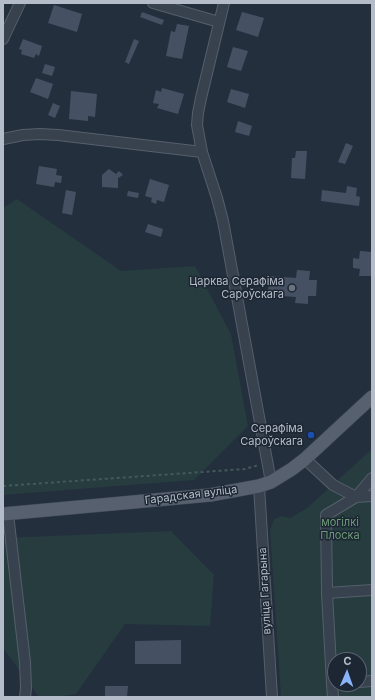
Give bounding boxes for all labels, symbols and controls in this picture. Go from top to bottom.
place label: Царква Серафіма Сароўскага [189,275,284,301]
marker: Царква Серафіма Сароўскага [287,283,297,293]
place label: Серафіма Сароўскага [240,422,303,448]
marker: Серафіма Сароўскага [306,430,316,440]
street label: Гарадская вуліца [144,483,238,507]
park label: могілкі Плоска [320,516,360,542]
street label: вуліца Гагарына [256,547,274,635]
north arrow [327,652,367,692]
text: С [343,654,352,668]

